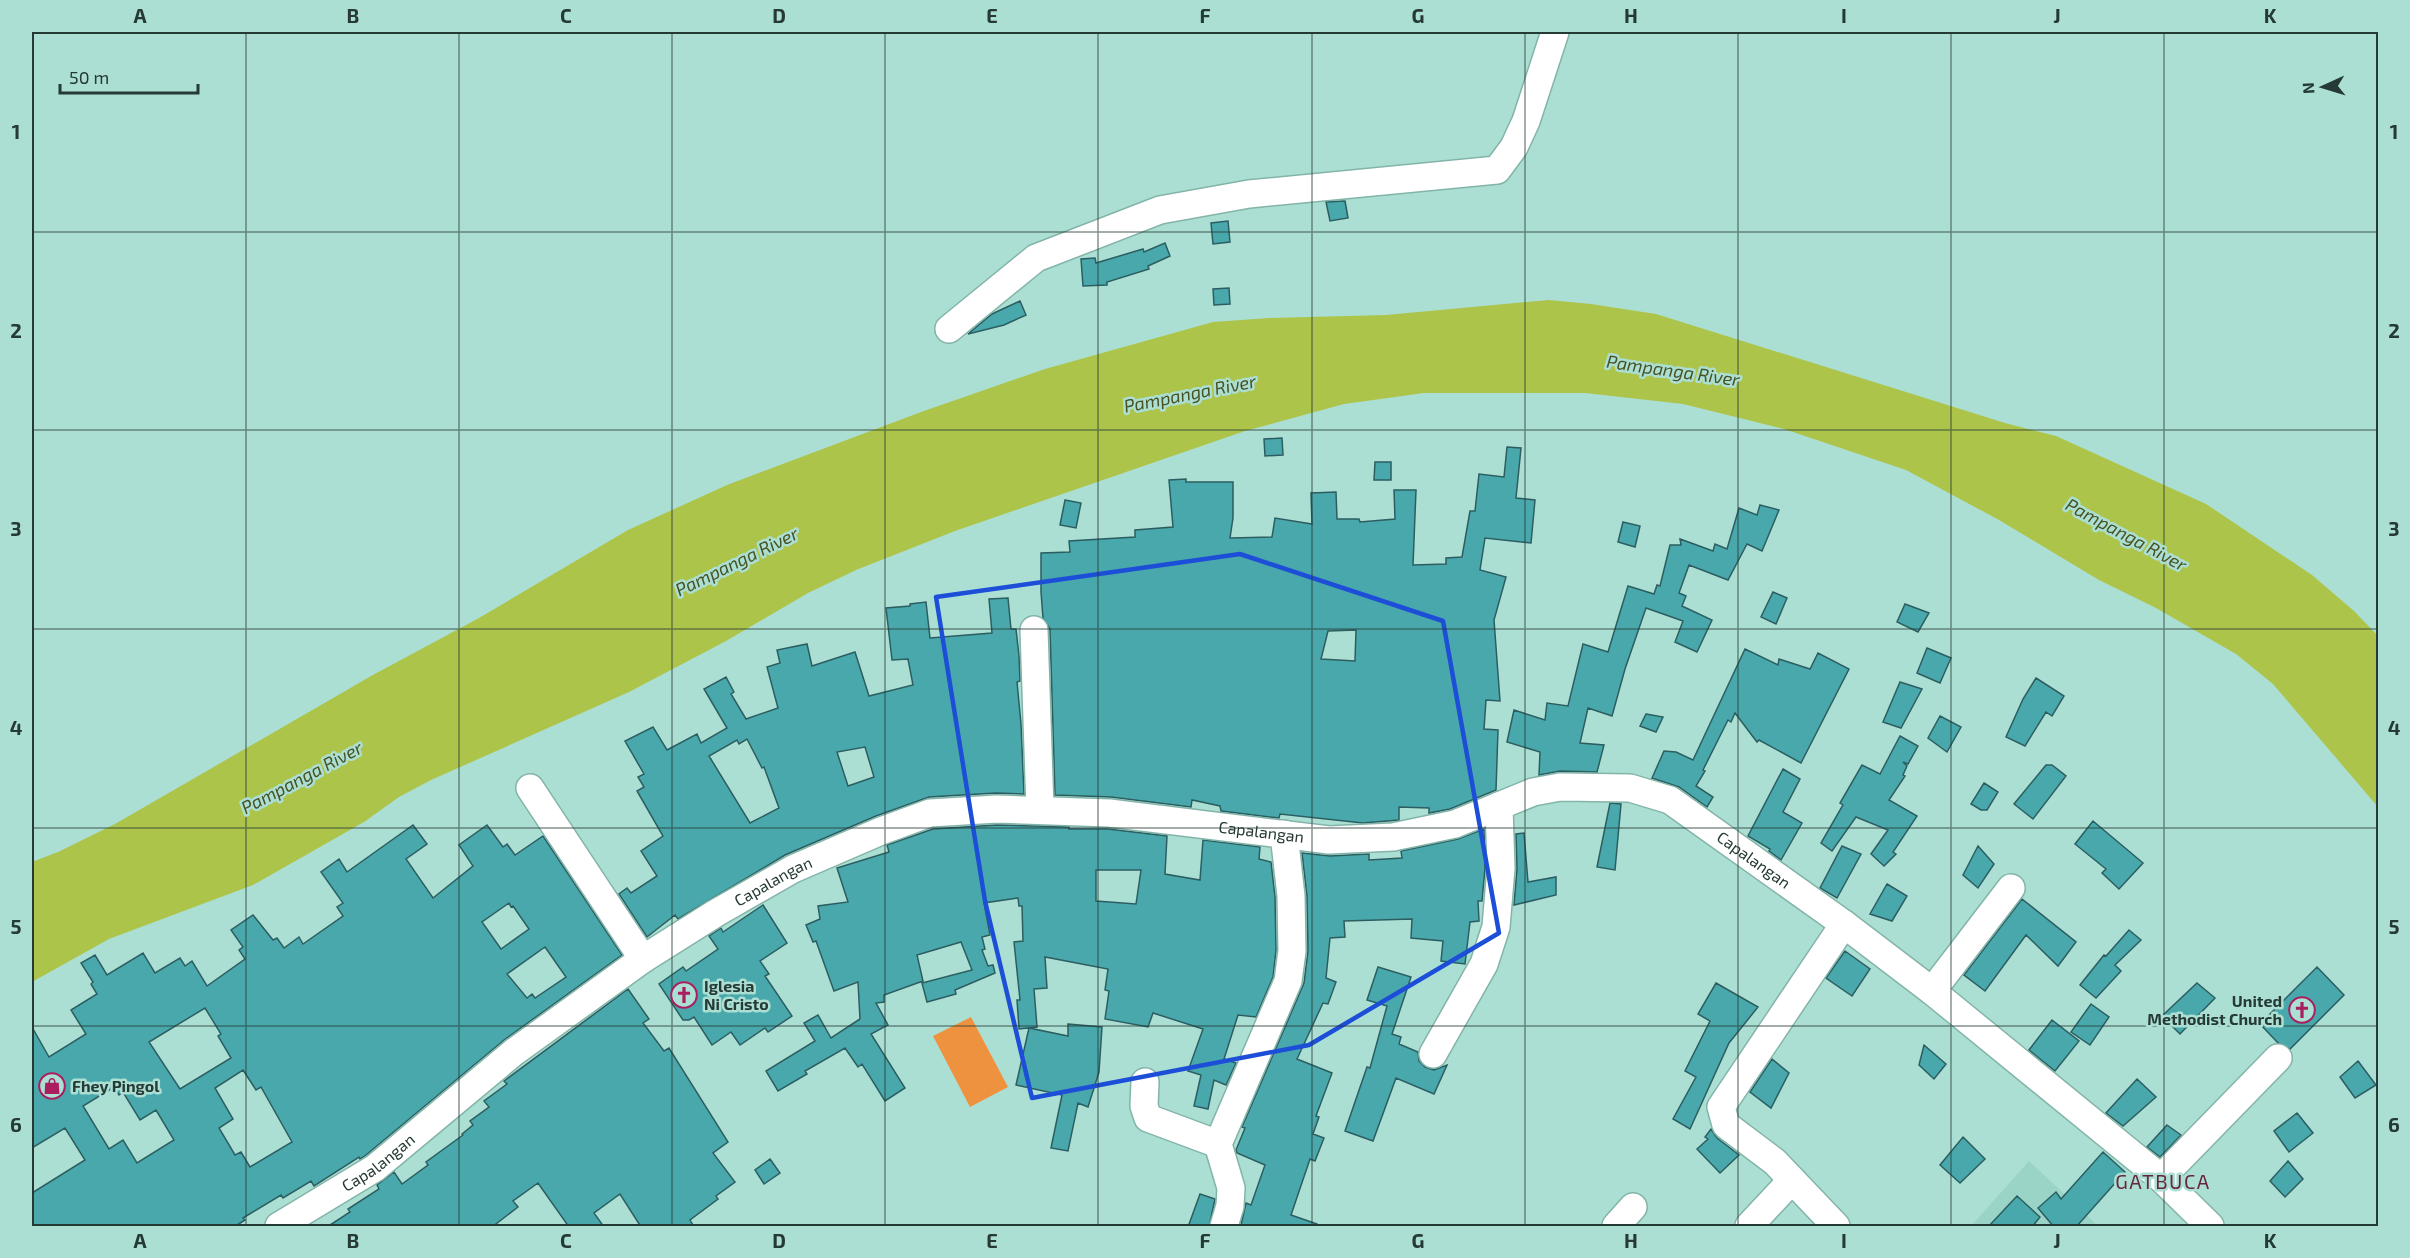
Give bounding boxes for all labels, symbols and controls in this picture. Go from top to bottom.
text: A [133,3,147,27]
text: B [347,3,359,27]
text: C [560,3,572,27]
text: D [772,3,786,27]
text: E [986,3,998,27]
text: F [1199,3,1211,27]
text: G [1412,3,1424,27]
text: H [1624,3,1638,27]
text: I [1841,3,1847,27]
text: J [2053,3,2061,27]
text: K [2264,3,2277,27]
scale bar [60,57,198,95]
north arrow [2293,57,2353,117]
text: 50 m [69,66,109,88]
text: N [2298,82,2317,95]
text: 1 [12,119,20,143]
text: 1 [2390,119,2398,143]
text: 2 [10,318,22,342]
text: 2 [2388,318,2400,342]
water label: Pampanga River [1605,350,1742,390]
water label: Pampanga River [1122,369,1259,417]
water label: Pampanga River [2062,493,2192,576]
text: 3 [10,516,22,540]
text: 3 [2388,516,2400,540]
water label: Pampanga River [671,521,802,600]
text: 4 [10,715,23,739]
text: 4 [2388,715,2401,739]
water label: Pampanga River [237,736,367,818]
street label: Capalangan [1218,817,1305,846]
street label: Capalangan [1714,827,1795,892]
street label: Capalangan [731,852,815,910]
text: 5 [10,914,22,938]
text: 5 [2388,914,2400,938]
place label: Iglesia Ni Cristo [704,976,769,1013]
church icon: Iglesia Ni Cristo [669,980,699,1010]
place label: United Methodist Church [2147,991,2282,1028]
church icon: United Methodist Church [2287,995,2317,1025]
shop icon: Fhey Pingol [37,1071,67,1101]
place label: Fhey Pingol [72,1076,160,1096]
text: 6 [10,1112,22,1136]
text: 6 [2388,1112,2400,1136]
street label: Capalangan [338,1129,418,1195]
district label: GATBUCA [2115,1169,2211,1193]
text: A [133,1228,147,1252]
text: B [347,1228,359,1252]
text: C [560,1228,572,1252]
text: D [772,1228,786,1252]
text: E [986,1228,998,1252]
text: F [1199,1228,1211,1252]
text: G [1412,1228,1424,1252]
text: H [1624,1228,1638,1252]
text: I [1841,1228,1847,1252]
text: J [2053,1228,2061,1252]
text: K [2264,1228,2277,1252]

